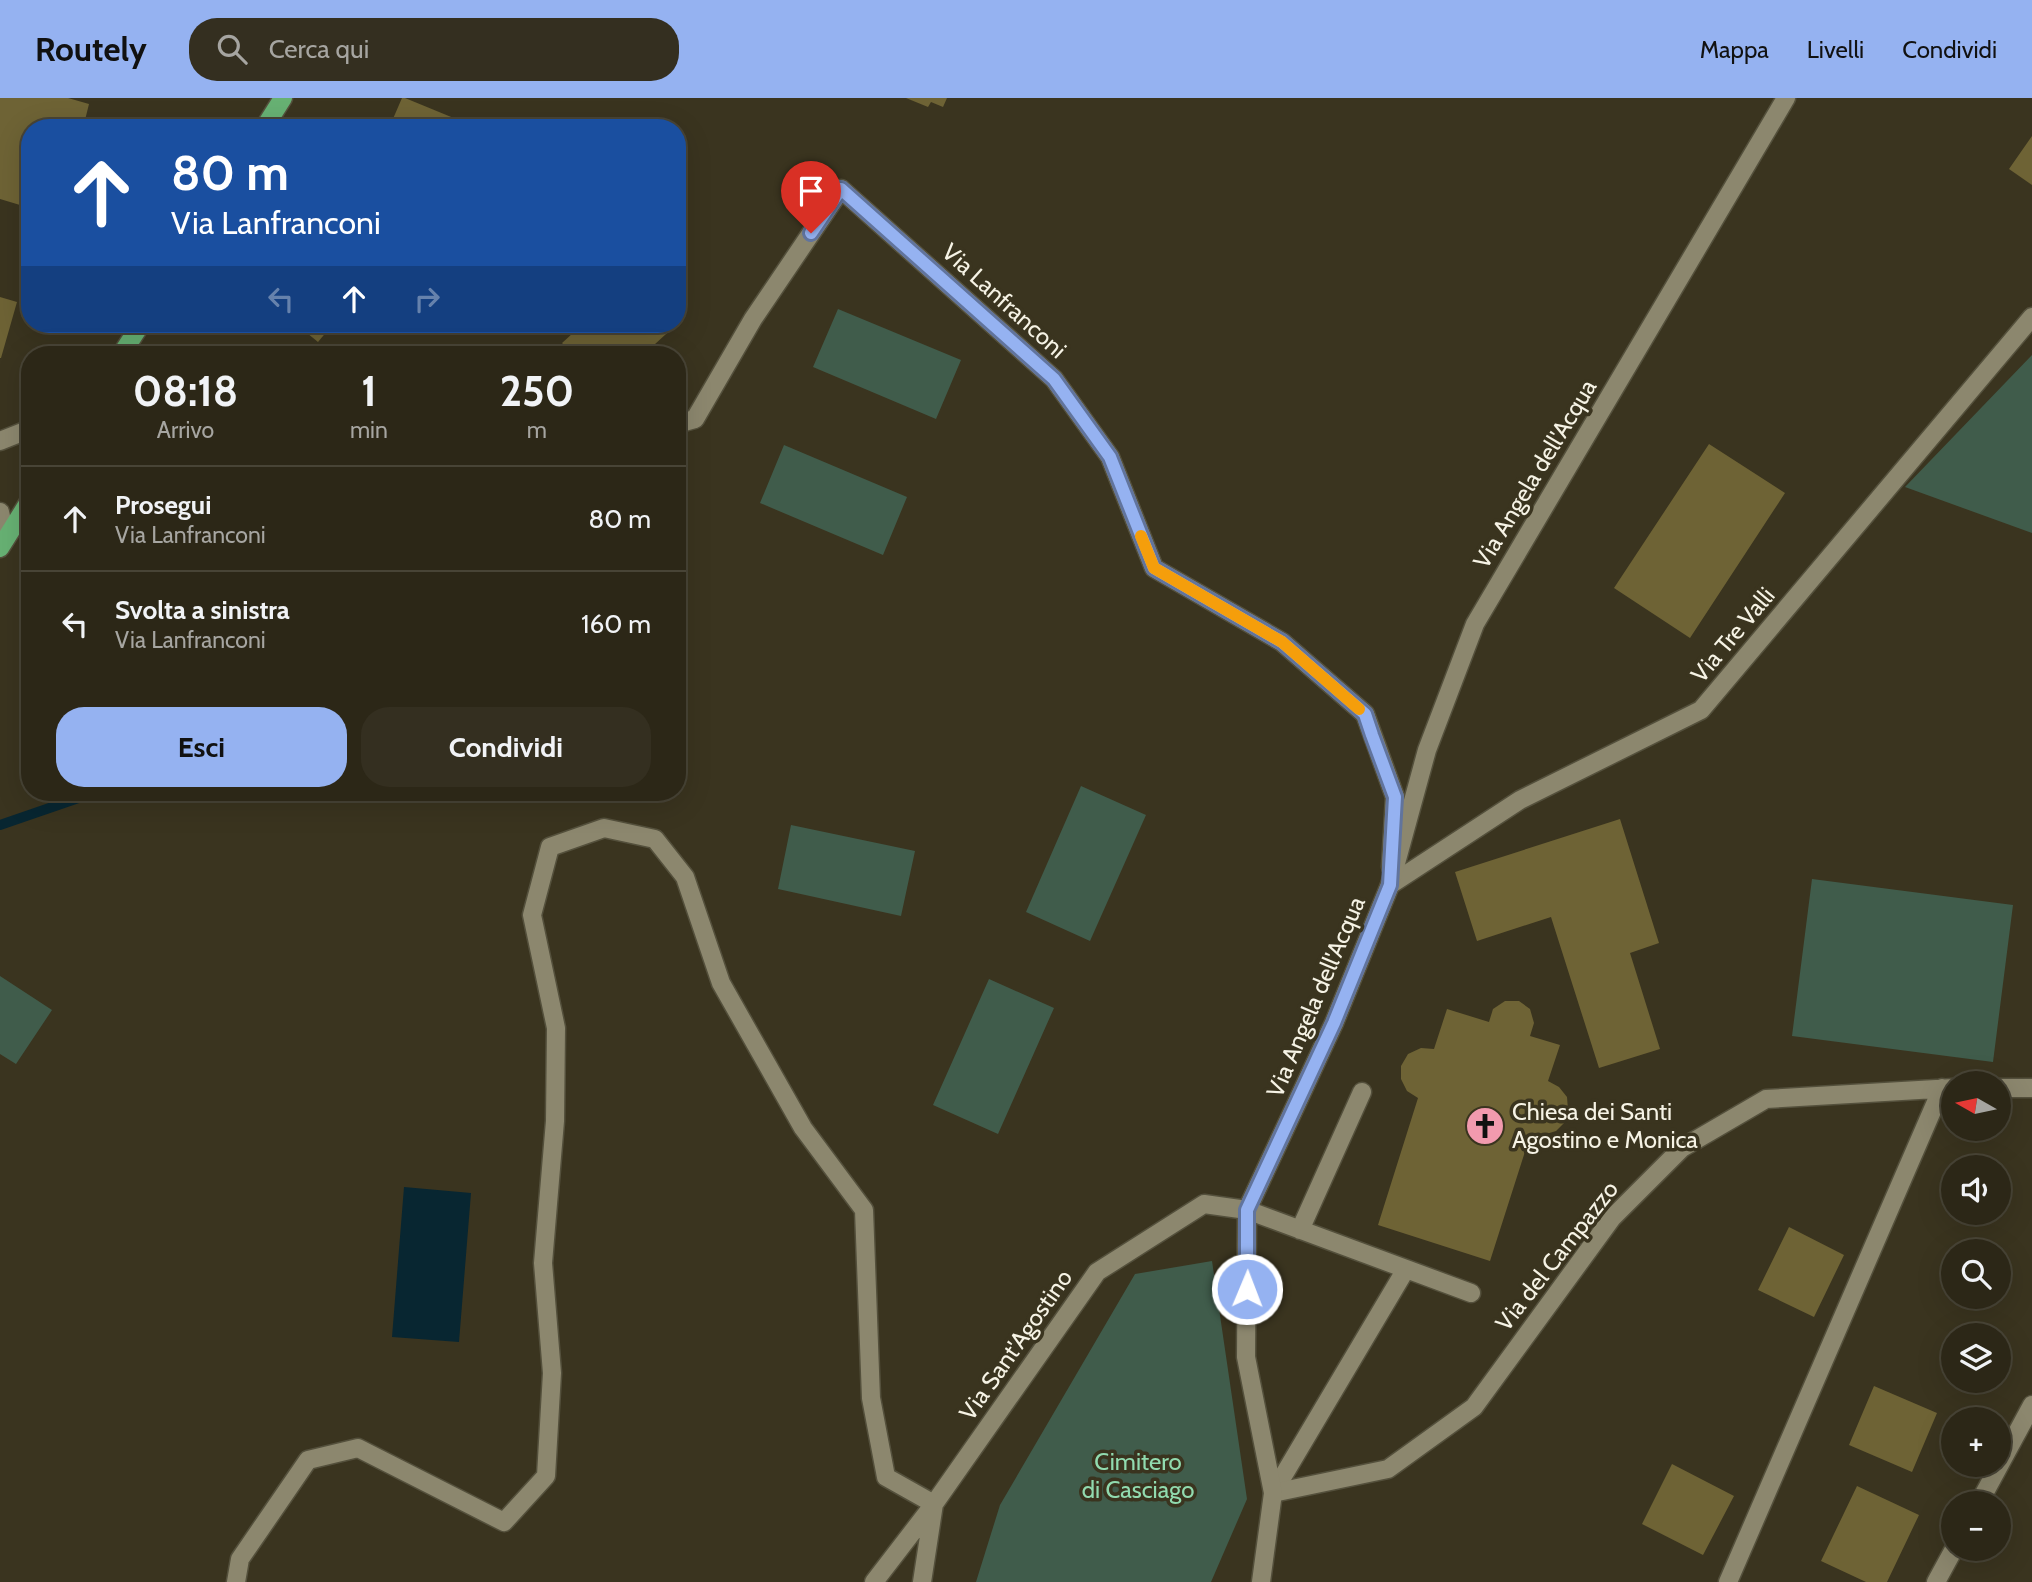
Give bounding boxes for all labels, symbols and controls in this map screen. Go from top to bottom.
search box [189,18,679,81]
text: Routely [35,29,147,69]
icon: search [213,30,251,68]
text: Cerca qui [269,33,369,65]
text: Mappa [1700,35,1769,64]
text: Livelli [1807,35,1864,64]
text: Condividi [1902,35,1997,64]
text: 80 m [171,143,289,202]
icon: ahead [56,147,147,238]
pin [781,161,841,233]
icon: arrive [792,172,830,210]
text: Via Lanfranconi [171,203,381,242]
street label: Via Lanfranconi [936,237,1072,364]
icon: left [262,280,300,318]
icon: ahead [335,280,373,318]
icon: right [408,280,446,318]
text: 08:18 [133,365,238,417]
text: 1 [361,365,377,417]
text: 250 [500,365,574,417]
street label: Via Angela dell'Acqua [1467,374,1603,573]
text: Arrivo [157,416,214,444]
text: min [350,416,388,444]
text: m [527,416,547,444]
text: Prosegui [115,489,211,521]
icon: ahead [56,500,94,538]
text: 80 m [588,503,651,535]
text: Via Lanfranconi [115,521,266,549]
street label: Via Tre Valli [1685,581,1781,688]
text: Svolta a sinistra [115,594,290,626]
icon: left [56,605,94,643]
text: 160 m [581,608,651,640]
text: Via Lanfranconi [115,626,266,654]
button: Esci [56,707,347,787]
button: Condividi [361,707,651,787]
street label: Via Angela dell'Acqua [1260,892,1371,1102]
north arrow [1941,1071,2011,1141]
map controls [1941,1071,2011,1561]
place label: Chiesa dei Santi Agostino e Monica [1512,1097,1698,1154]
church icon: Chiesa dei Santi Agostino e Monica [1464,1105,1506,1147]
button: sound [1941,1155,2011,1225]
street label: Via del Campazzo [1489,1175,1624,1336]
button: search [1941,1239,2011,1309]
position arrow [1210,1252,1284,1326]
street label: Via Sant'Agostino [953,1264,1078,1426]
button: layers [1941,1323,2011,1393]
button: + [1941,1407,2011,1477]
park label: Cimitero di Casciago [1082,1447,1194,1504]
button: − [1941,1491,2011,1561]

